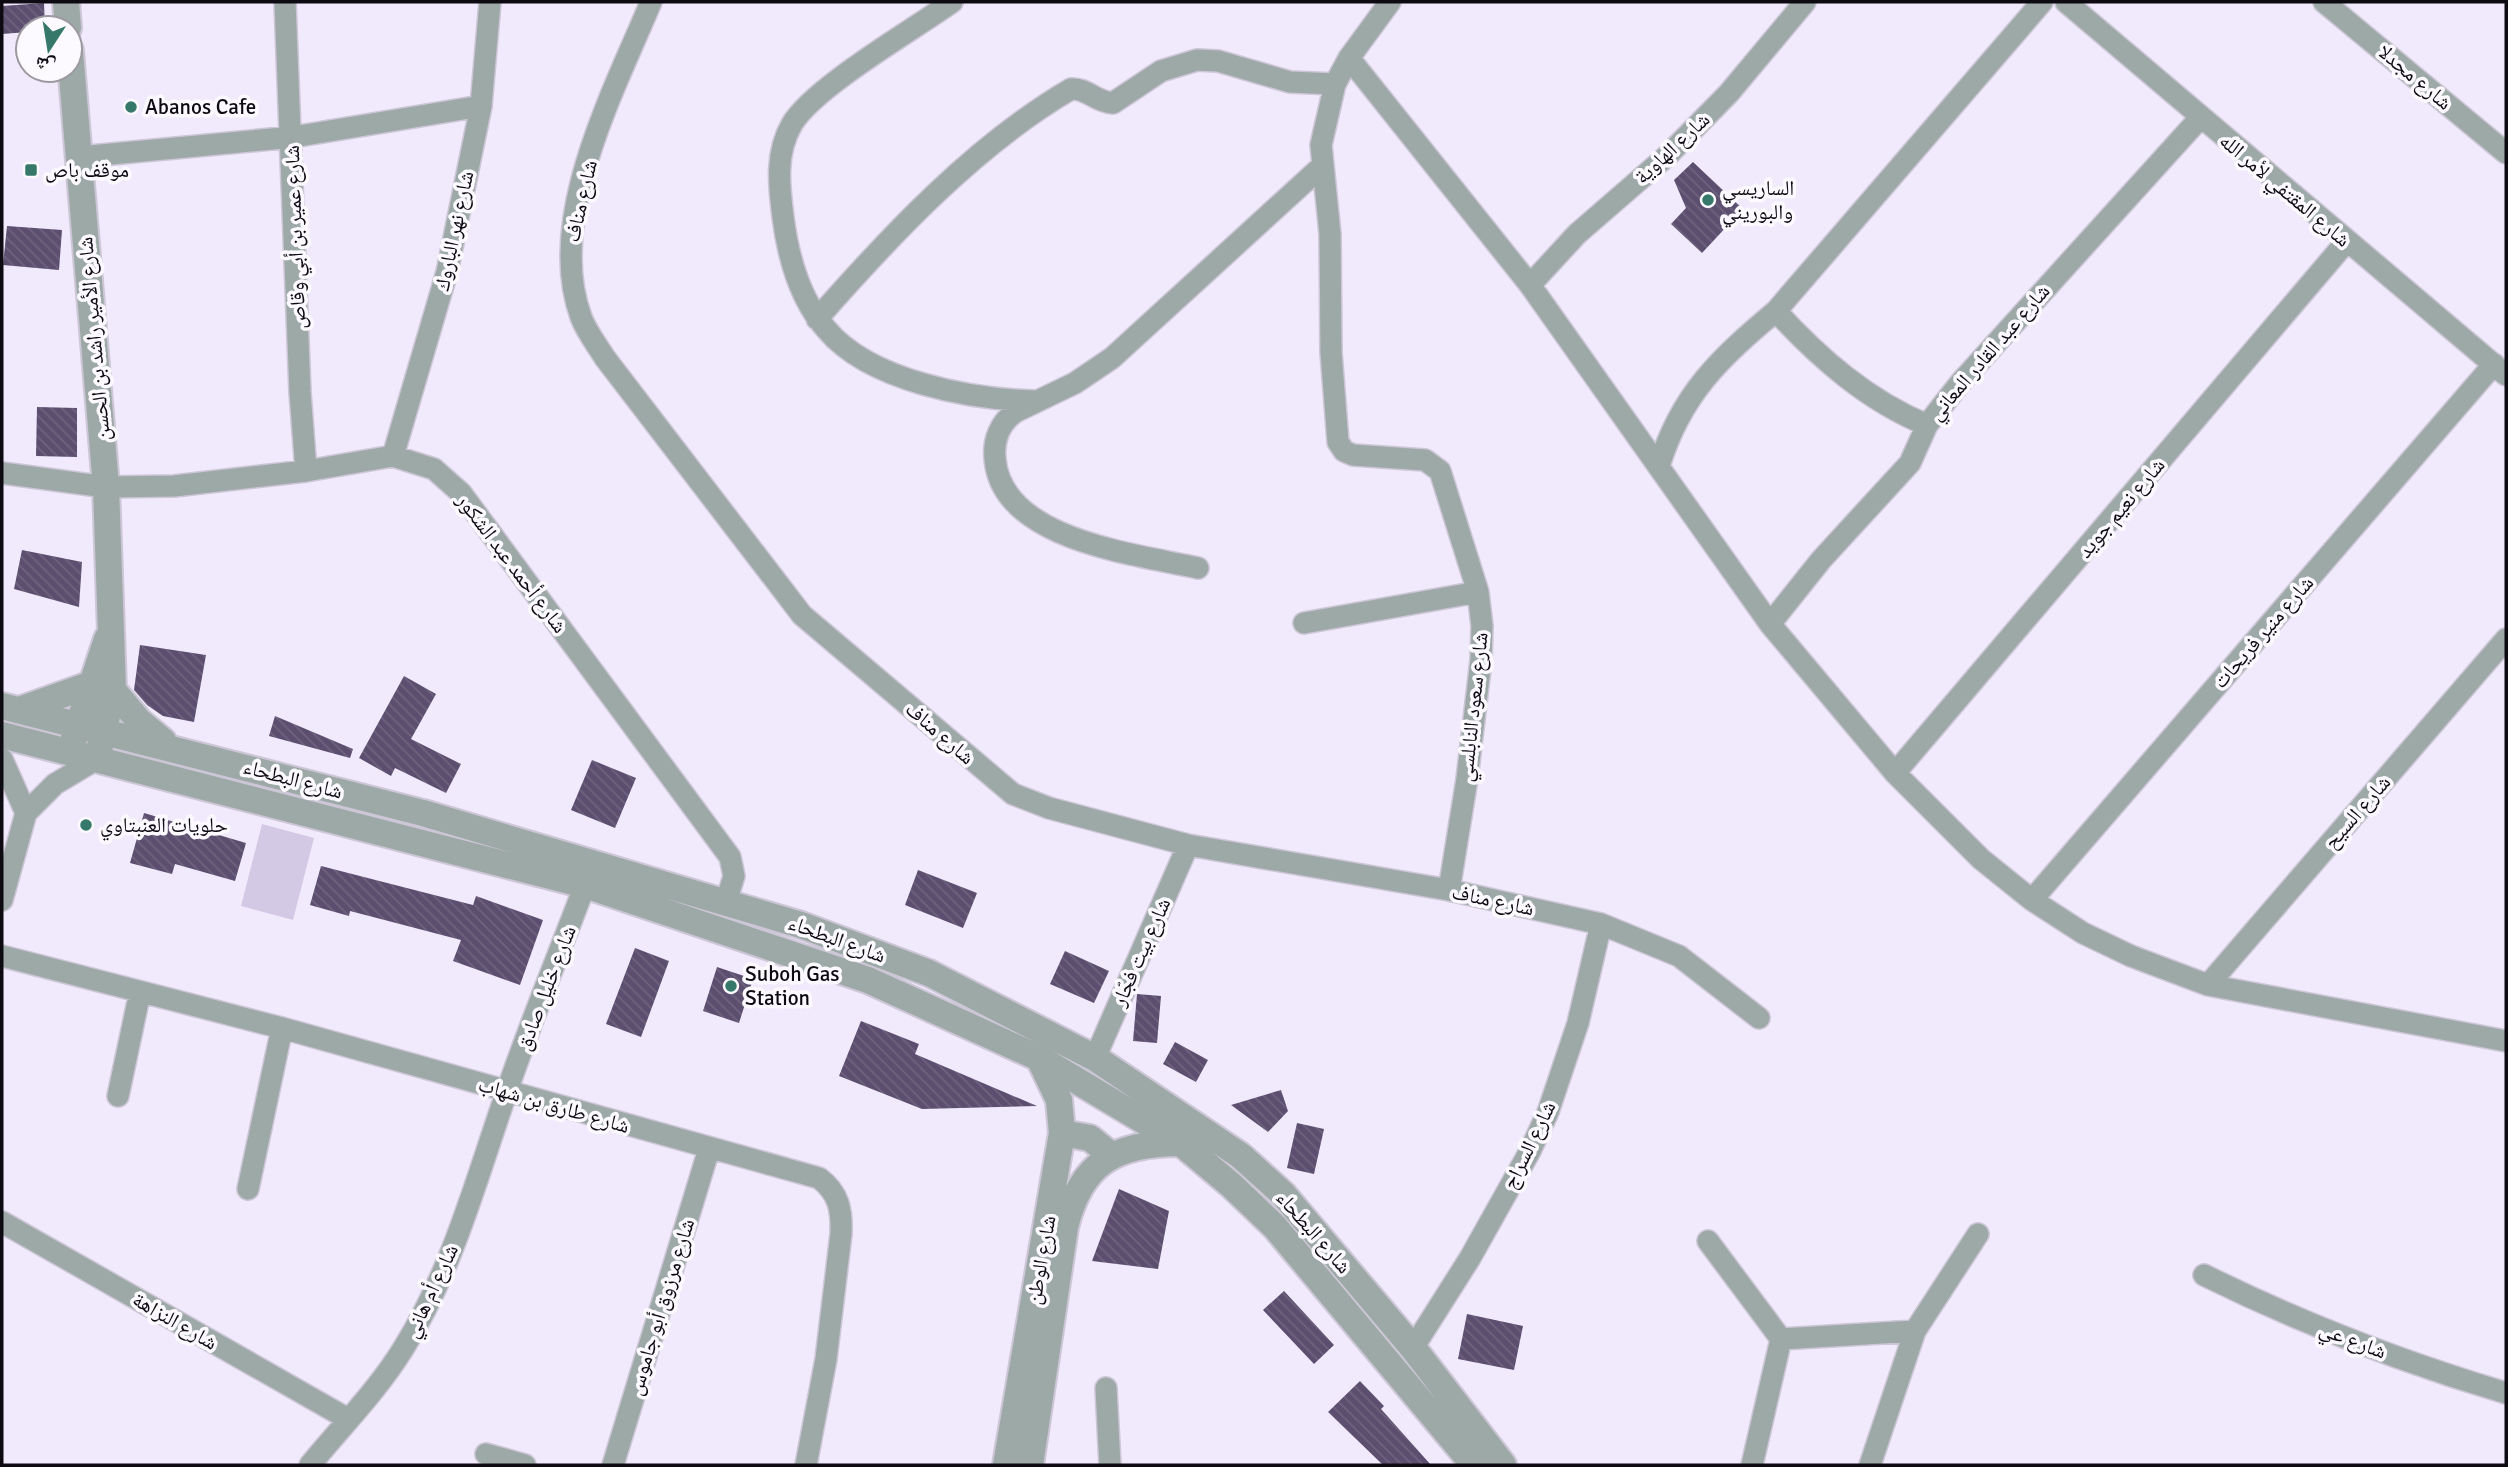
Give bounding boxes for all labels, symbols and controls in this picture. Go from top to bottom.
north arrow [14,14,84,84]
street label: شارع مجدلا [2373,38,2457,116]
text: ش [33,51,58,78]
place label: Abanos Cafe [145,94,256,120]
marker: Abanos Cafe [123,99,139,115]
street label: شارع الهاوية [1629,106,1715,190]
street label: شارع المقتفي لأمر الله [2212,128,2356,255]
street label: شارع عمير بن أبي وقاص [279,145,315,329]
place label: موقف باص [45,157,129,183]
street label: شارع مناف [559,157,603,245]
marker: موقف باص [23,162,39,178]
street label: شارع نهر الباروك [429,169,479,293]
place label: الساريسي والبوريني [1722,175,1794,228]
marker: الساريسي والبوريني [1700,192,1716,208]
street label: شارع الأمير راشد بن الحسن [72,236,116,442]
street label: شارع عبد القادر المعاني [1923,278,2058,428]
street label: شارع نعيم جويد [2072,453,2171,564]
street label: شارع أحمد عبد الشكور [450,487,573,638]
street label: شارع منير فريحات [2207,570,2319,694]
street label: شارع سعود النابلسي [1452,631,1497,783]
street label: شارع مناف [900,696,980,770]
street label: شارع البطحاء [240,753,346,805]
street label: شارع السيح [2318,770,2396,854]
place label: حلويات العنبتاوي [100,812,228,841]
marker: حلويات العنبتاوي [78,817,94,833]
street label: شارع مناف [1450,879,1536,921]
street label: شارع بيت فجّار [1105,894,1176,1011]
street label: شارع البطحاء [785,909,889,969]
street label: شارع خليل صادق [510,922,582,1054]
place label: Suboh Gas Station [745,961,840,1011]
marker: Suboh Gas Station [723,978,739,994]
street label: شارع طارق بن شهاب [475,1071,633,1139]
street label: شارع السراج [1497,1097,1561,1193]
street label: شارع البطحاء [1271,1185,1357,1279]
street label: شارع الوطن [1020,1213,1062,1307]
street label: شارع مرزوق أبو جاموس [622,1216,700,1398]
street label: شارع أم هاني [398,1240,467,1344]
street label: شارع النزاهة [128,1286,222,1356]
street label: شارع عي [2315,1315,2390,1368]

